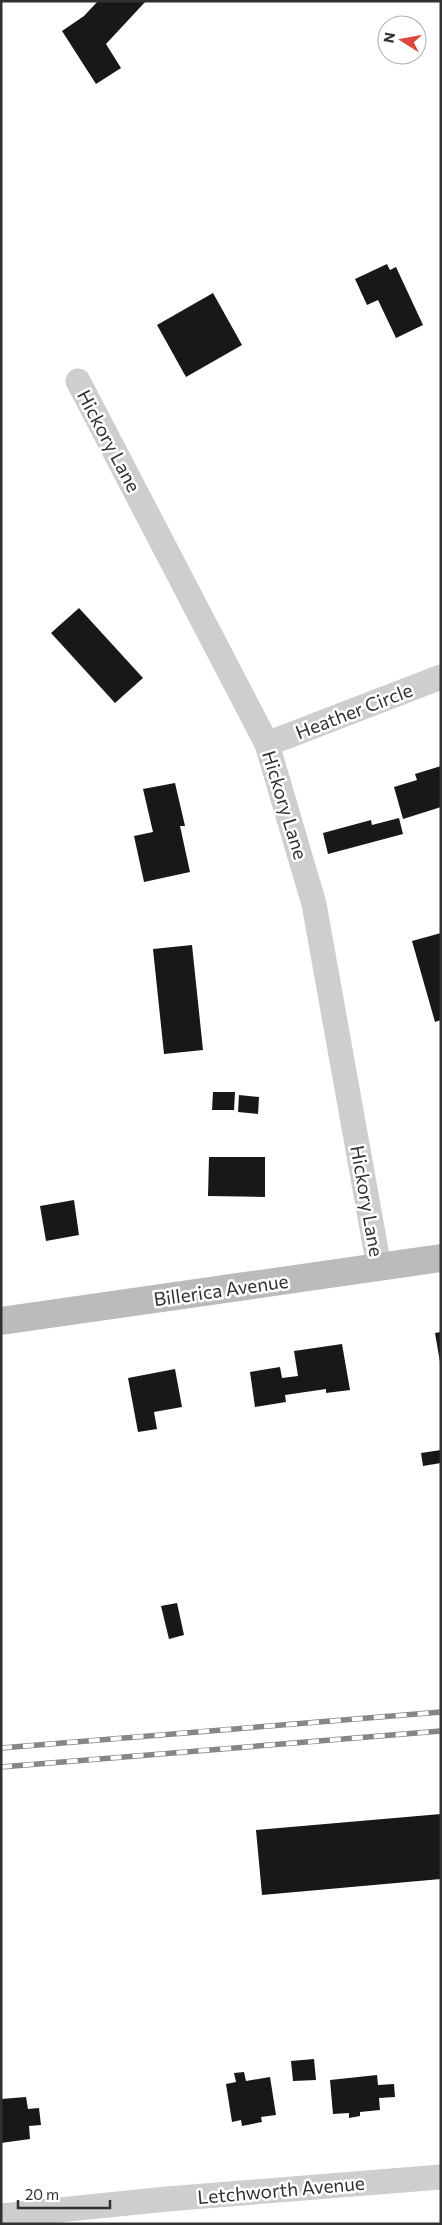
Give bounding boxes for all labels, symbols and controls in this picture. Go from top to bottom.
north arrow [377,15,427,65]
text: N [379,31,398,44]
street label: Hickory Lane [73,386,146,496]
street label: Heather Circle [292,678,416,743]
street label: Hickory Lane [258,748,313,862]
street label: Hickory Lane [346,1144,389,1258]
street label: Billerica Avenue [152,1269,290,1310]
street label: Letchworth Avenue [196,2171,366,2208]
scale bar [18,2178,110,2210]
text: 20 m [25,2185,59,2203]

